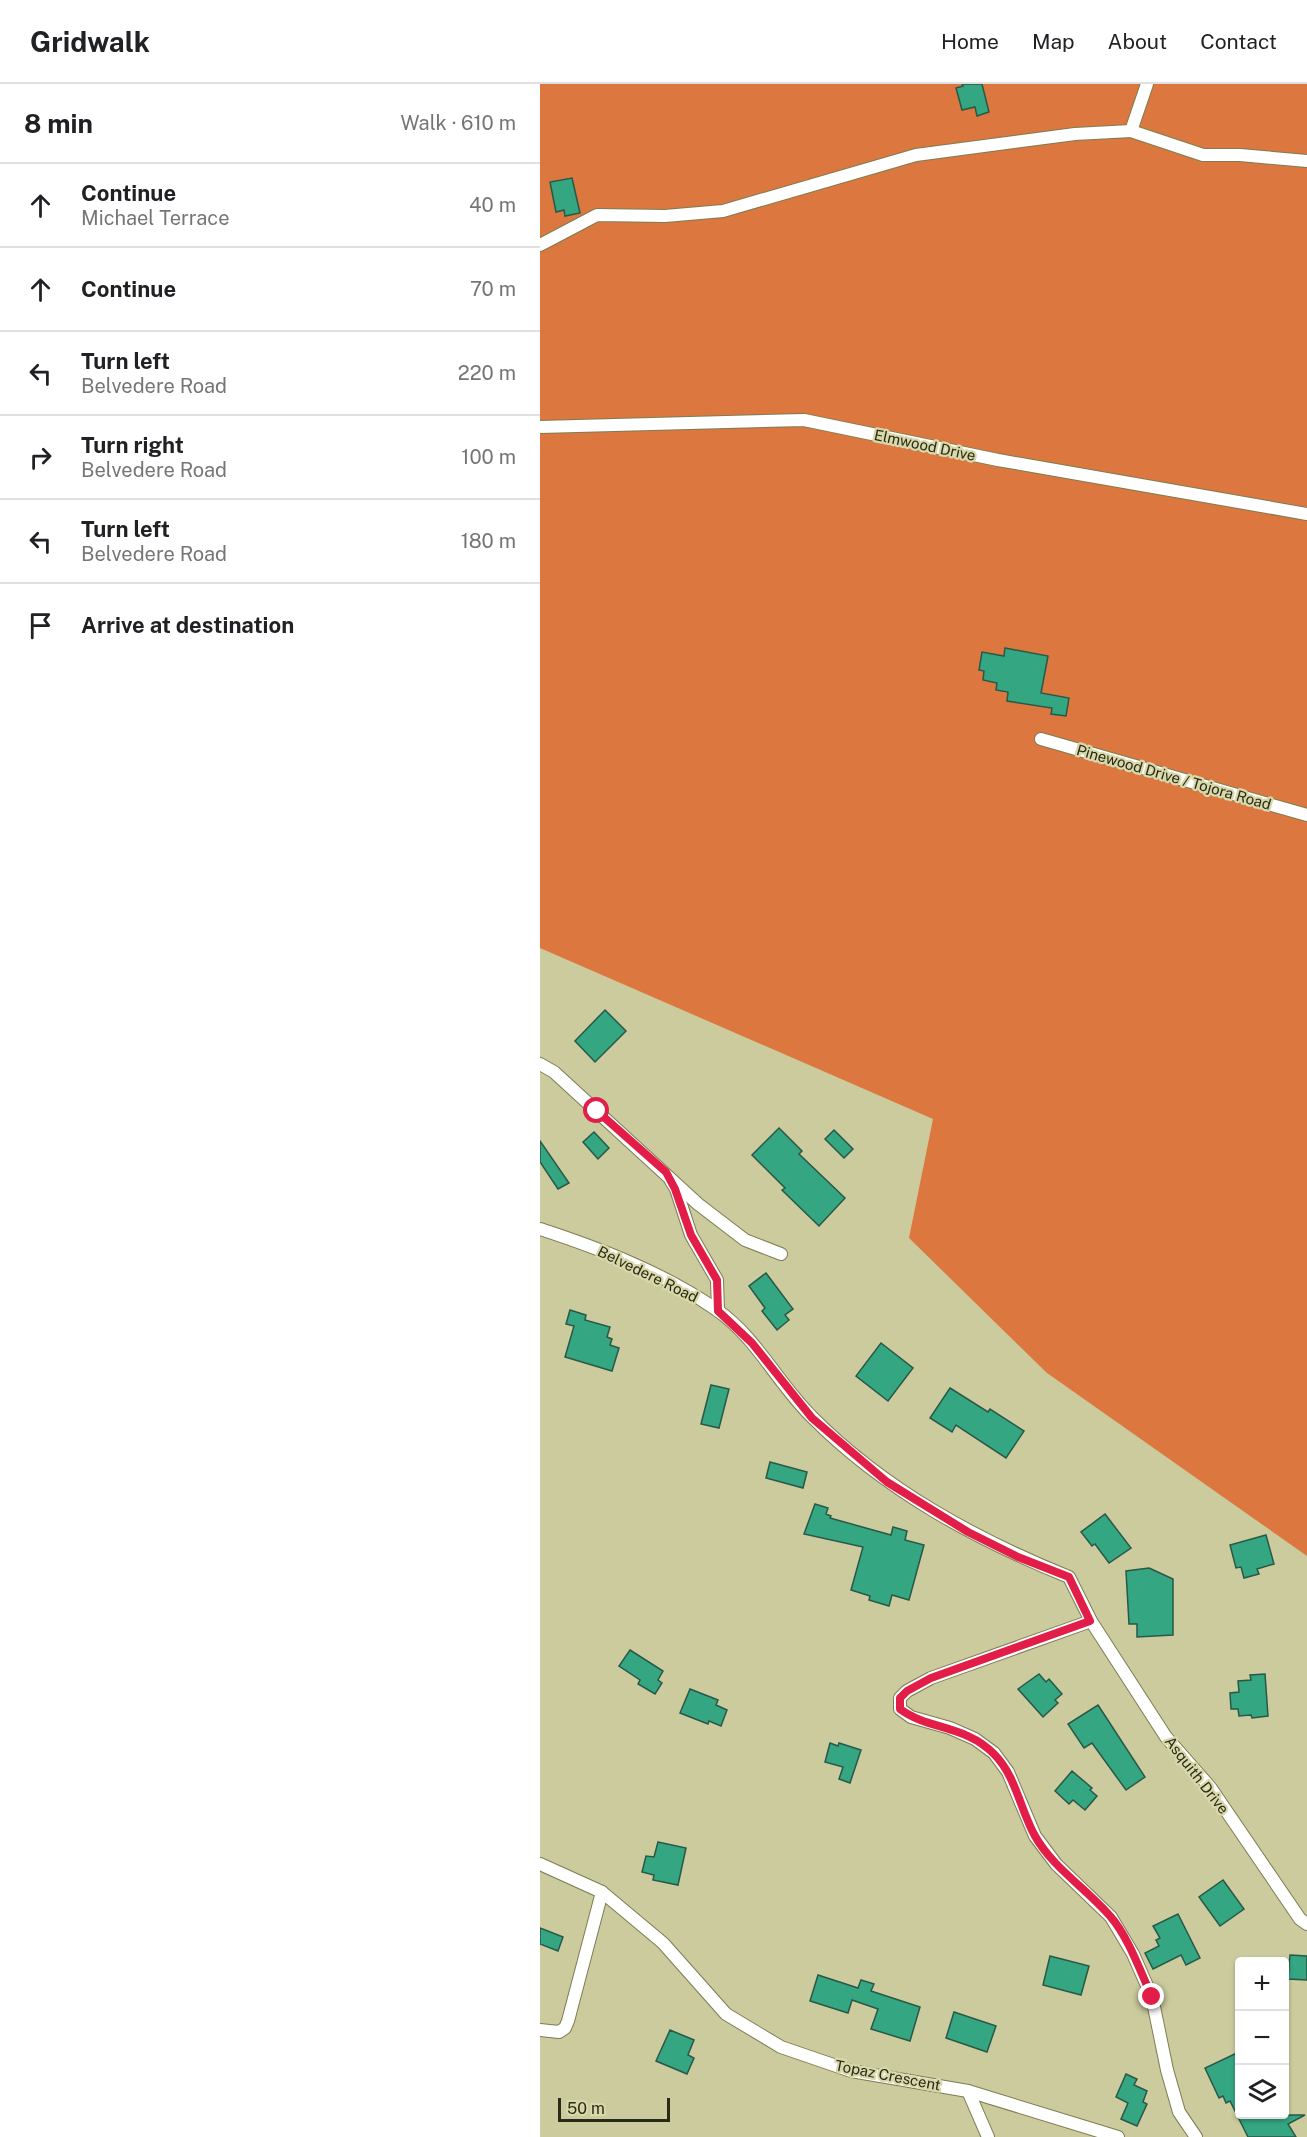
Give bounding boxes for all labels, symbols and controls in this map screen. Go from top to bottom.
text: Gridwalk [30,25,150,58]
text: Home [941,29,999,54]
text: Map [1032,29,1075,54]
text: About [1108,29,1167,54]
text: Contact [1200,29,1277,54]
text: 8 min [24,108,93,139]
text: Walk · 610 m [400,111,516,135]
text: Continue [81,180,176,206]
icon: ahead [24,189,57,222]
text: 40 m [469,193,516,217]
text: Michael Terrace [81,206,230,230]
icon: ahead [24,273,57,306]
text: Continue [81,276,176,302]
text: 70 m [470,277,516,301]
text: Turn left [81,348,170,374]
icon: left [24,357,57,390]
text: 220 m [458,361,516,385]
text: Belvedere Road [81,374,227,398]
street label: Elmwood Drive [873,426,977,464]
text: Turn right [81,432,184,458]
icon: right [24,441,57,474]
text: 100 m [461,445,516,469]
text: Belvedere Road [81,458,227,482]
text: Turn left [81,516,170,542]
icon: left [24,525,57,558]
text: 180 m [461,529,516,553]
text: Belvedere Road [81,542,227,566]
icon: arrive [24,609,57,642]
text: Arrive at destination [81,612,294,638]
street label: Pinewood Drive / Tojora Road [1075,741,1273,813]
route start [583,1097,609,1123]
street label: Belvedere Road [595,1242,701,1306]
street label: Asquith Drive [1162,1733,1232,1817]
map controls [1235,1957,1289,2119]
button: + [1235,1957,1289,2011]
route end [1138,1983,1164,2009]
button: − [1235,2011,1289,2065]
street label: Topaz Crescent [834,2056,942,2094]
button: layers [1235,2065,1289,2119]
scale bar [558,2095,670,2122]
text: 50 m [567,2099,605,2118]

